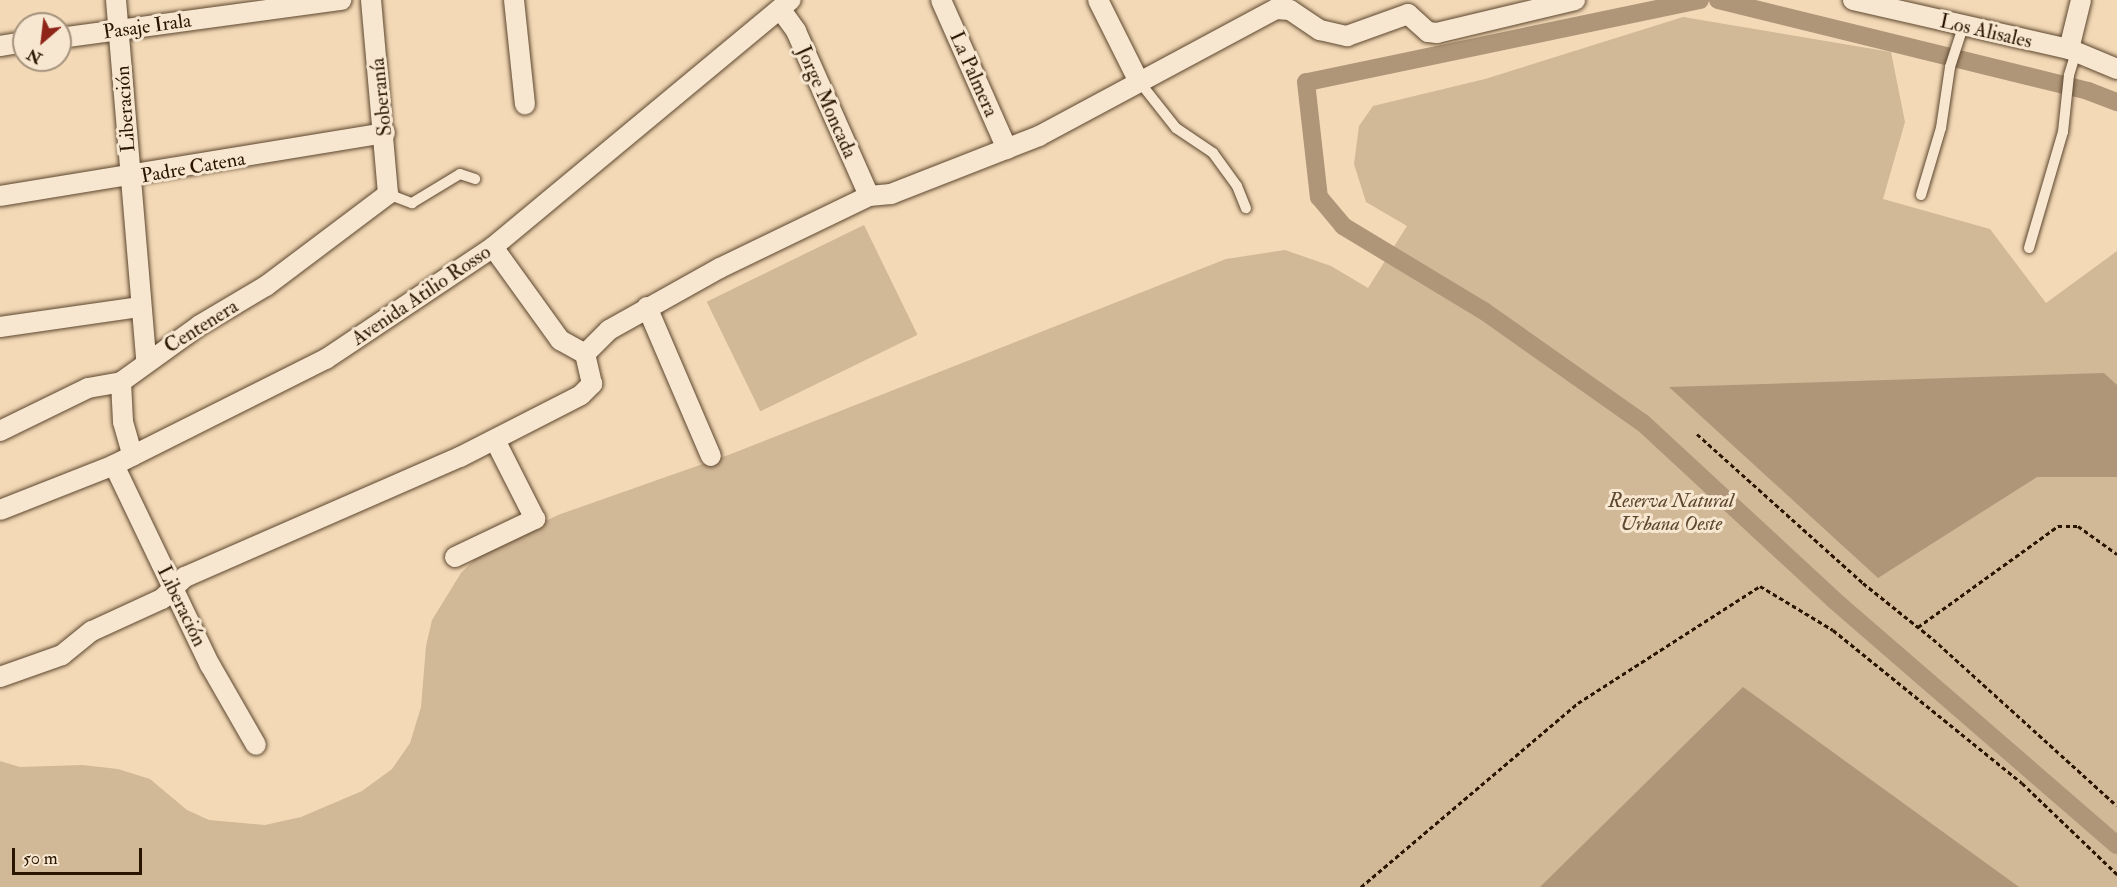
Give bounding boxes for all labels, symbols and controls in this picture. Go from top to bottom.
street label: Pasaje Irala [101,8,193,44]
street label: Los Alisales [1938,9,2034,53]
north arrow [12,12,72,72]
street label: La Palmera [945,28,1003,120]
street label: Jorge Moncada [792,42,862,162]
text: N [23,44,46,68]
street label: Soberanía [365,57,397,137]
street label: Liberación [110,65,140,153]
street label: Padre Catena [139,146,247,188]
street label: Avenida Atilio Rosso [347,240,495,350]
street label: Centenera [160,294,242,358]
park label: Reserva Natural Urbana Oeste [1608,488,1734,535]
street label: Liberación [152,562,212,650]
scale bar [15,836,146,874]
text: 50 m [23,847,58,870]

